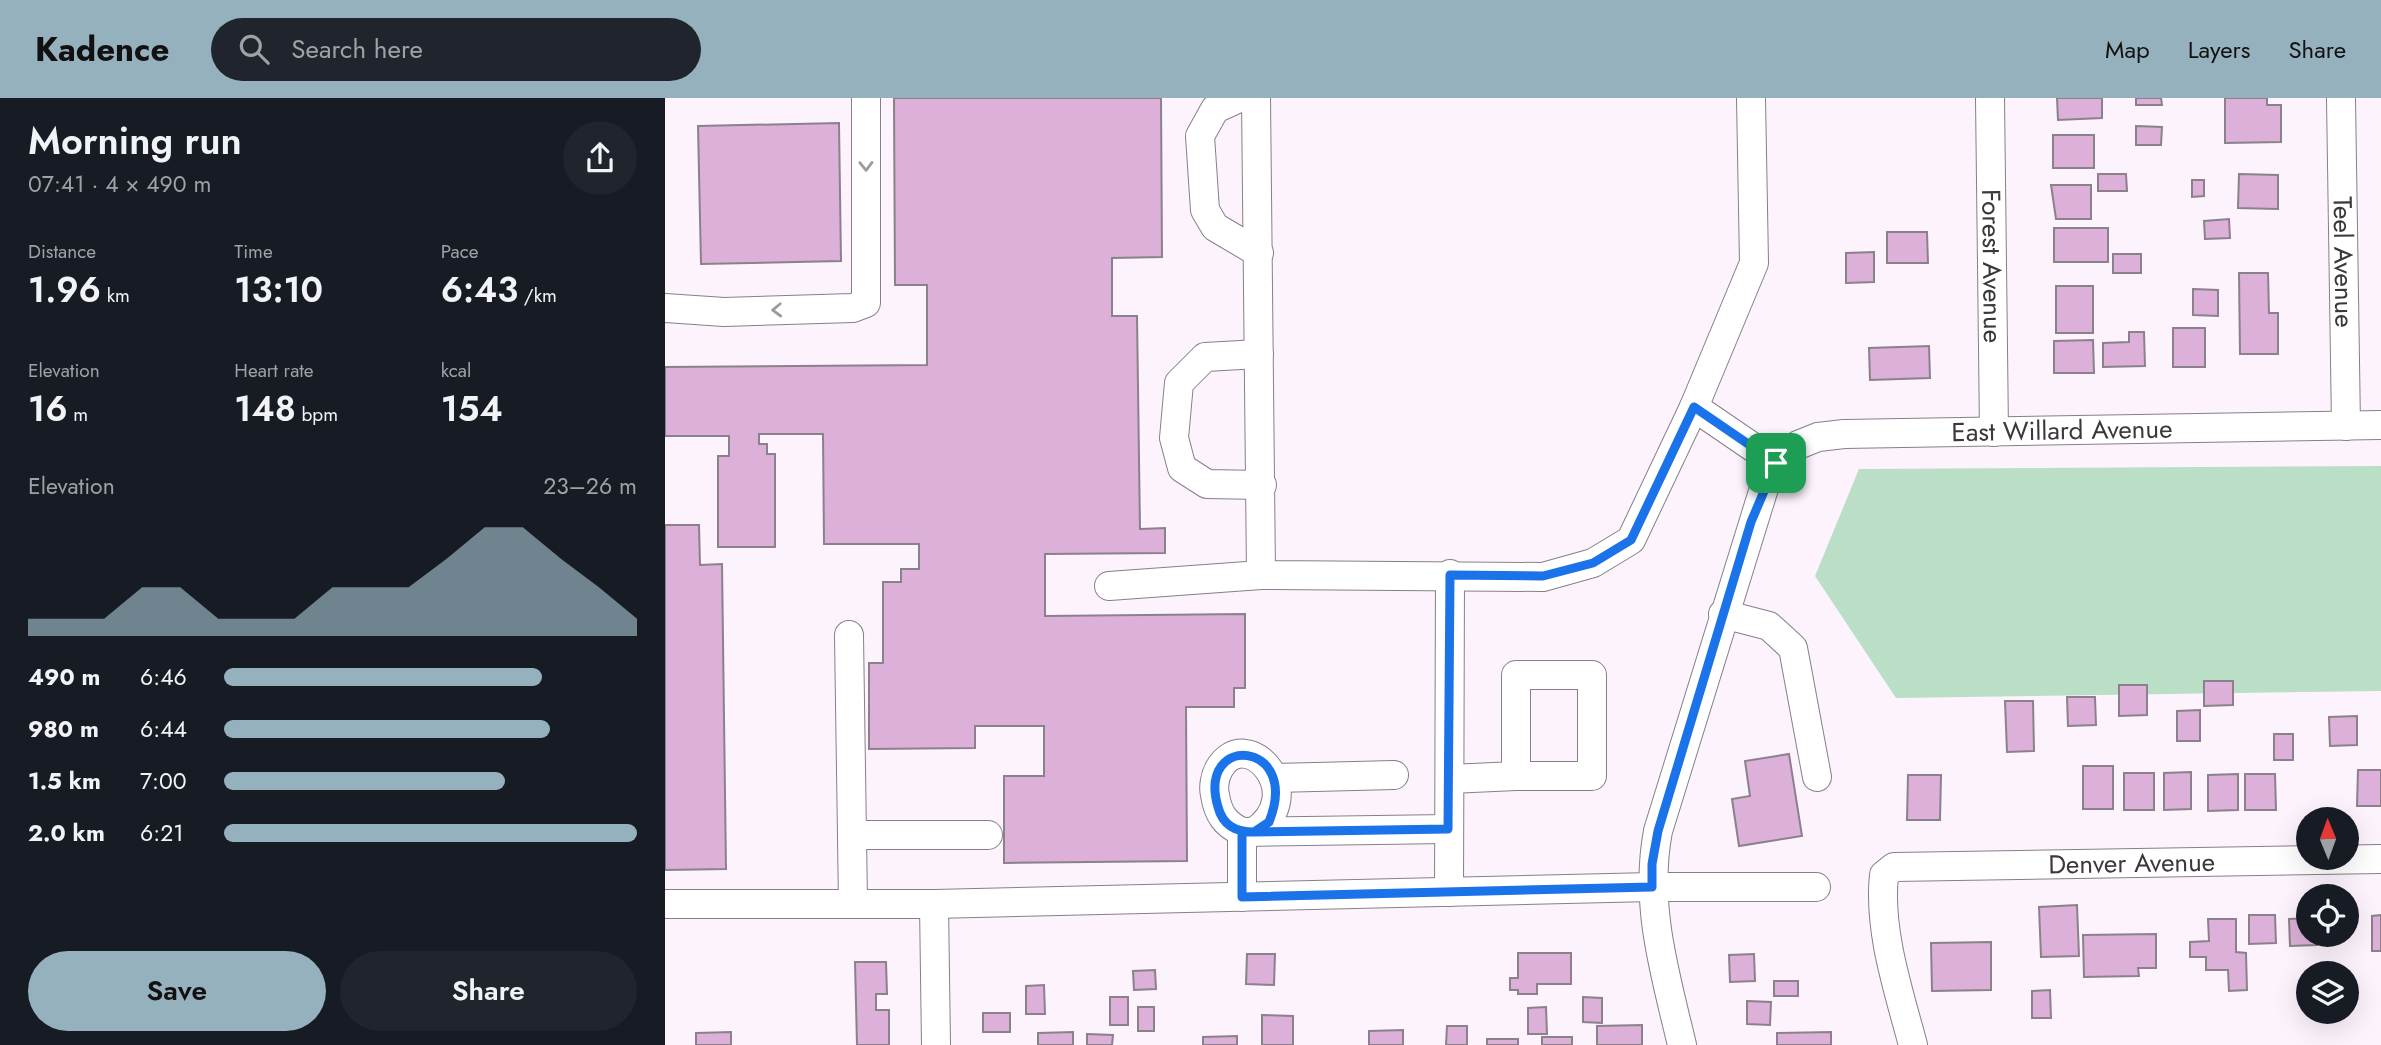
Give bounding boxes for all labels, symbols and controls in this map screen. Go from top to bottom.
search box [211,18,701,81]
text: Kadence [35,26,169,73]
icon: search [235,30,273,68]
text: Search here [291,30,423,68]
text: Map [2105,32,2150,67]
text: Layers [2188,32,2250,67]
text: Share [2288,32,2346,67]
text: Morning run [28,113,242,168]
button: share [563,121,637,195]
one-way arrow [858,161,874,172]
text: 07:41 · 4 × 490 m [28,167,211,201]
street label: Forest Avenue [1972,189,2012,343]
street label: Teel Avenue [2324,196,2363,328]
text: Distance [28,238,96,265]
text: Time [234,238,273,265]
text: Pace [441,238,479,265]
text: 1.96 [28,265,101,315]
text: 13:10 [234,265,323,315]
text: 6:43 [441,265,518,315]
text: km [101,282,130,309]
text: /km [518,282,557,309]
one-way arrow [771,303,782,318]
text: Elevation [28,357,100,384]
text: Heart rate [234,357,314,384]
text: kcal [441,357,471,384]
text: 16 [28,384,68,434]
text: 148 [234,384,296,434]
text: 154 [441,384,503,434]
text: m [68,401,88,428]
text: bpm [296,401,338,428]
street label: East Willard Avenue [1951,409,2173,451]
pin [1746,433,1806,493]
icon: arrive [1757,444,1795,482]
text: Elevation [28,469,115,503]
text: 23–26 m [543,469,637,503]
text: 490 m [28,660,100,694]
text: 6:46 [140,660,187,694]
text: 980 m [28,712,99,746]
text: 6:44 [140,712,187,746]
text: 1.5 km [28,764,101,798]
text: 7:00 [140,764,187,798]
north arrow [2296,807,2359,870]
map controls [2296,807,2359,1024]
text: 2.0 km [28,816,105,850]
text: 6:21 [140,816,184,850]
street label: Denver Avenue [2048,843,2215,883]
button: locate [2296,884,2359,947]
button: Save [28,951,326,1031]
button: Share [340,951,637,1031]
button: layers [2296,961,2359,1024]

